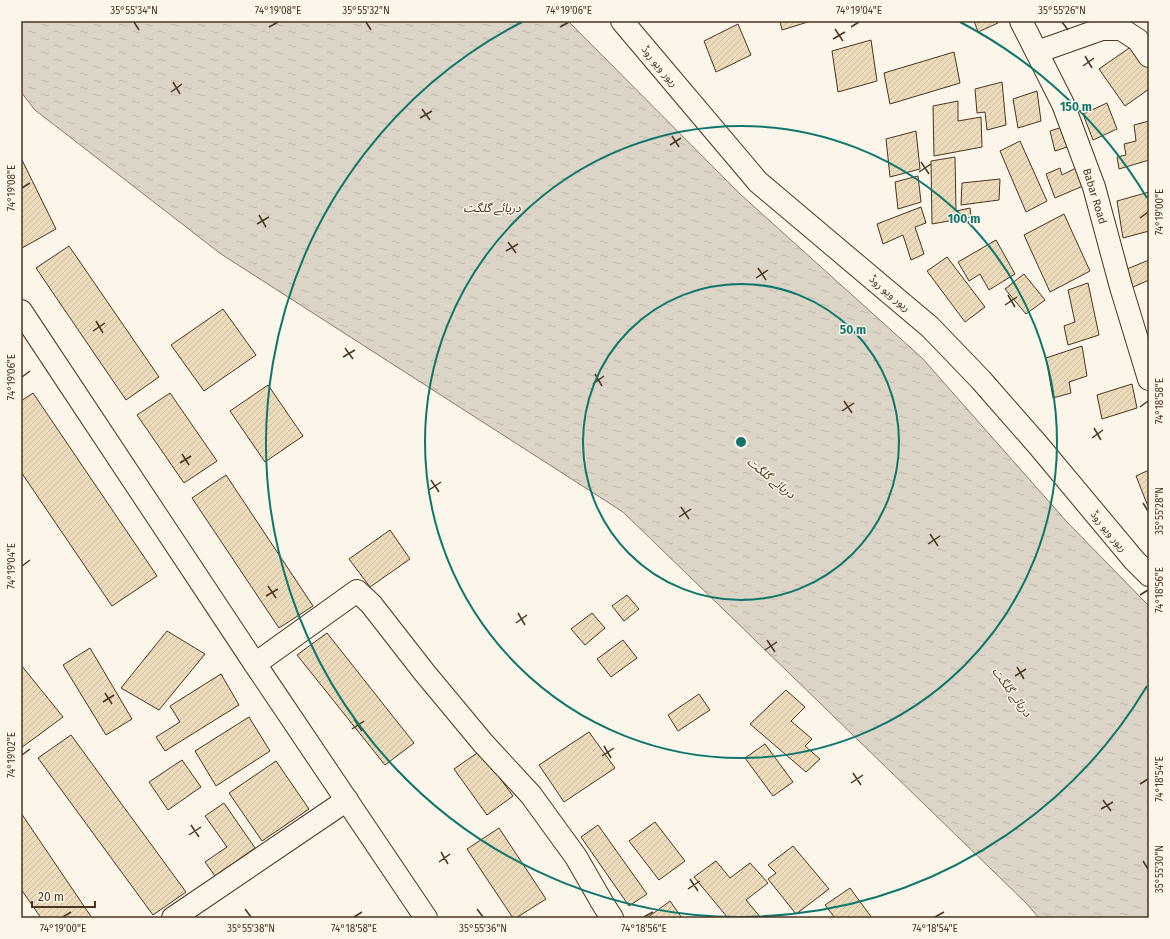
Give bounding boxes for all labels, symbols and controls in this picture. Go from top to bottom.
text: 35°55'34"N [110,5,158,17]
text: 74°19'08"E [255,5,301,17]
text: 35°55'32"N [342,5,390,17]
text: 74°19'06"E [546,5,592,17]
text: 74°19'04"E [836,5,882,17]
text: 35°55'26"N [1038,5,1086,17]
street label: ریور ویو روڈ [639,43,681,90]
text: 150 m [1060,100,1092,114]
text: 74°19'08"E [6,165,18,211]
street label: Babar Road [1080,167,1109,226]
text: 74°19'00"E [1154,189,1166,235]
water label: دریائے گلگت [463,201,521,216]
text: 100 m [948,212,980,226]
street label: ریور ویو روڈ [866,272,913,314]
text: 50 m [840,323,866,337]
text: 74°19'06"E [6,354,18,400]
text: 74°18'58"E [1154,378,1166,424]
centre of rings [734,435,748,449]
water label: دریائے گلگت [744,454,798,502]
text: 35°55'28"N [1154,487,1166,535]
street label: ریور ویو روڈ [1088,508,1130,555]
text: 74°19'04"E [6,543,18,589]
text: 74°18'56"E [1154,567,1166,613]
water label: دریائے گلگت [989,665,1035,720]
text: 74°19'02"E [6,732,18,778]
text: 74°18'54"E [1154,756,1166,802]
text: 35°55'30"N [1154,845,1166,893]
scale bar [32,883,95,909]
text: 20 m [38,890,64,904]
text: 74°19'00"E [40,923,86,935]
text: 35°55'38"N [227,923,275,935]
text: 74°18'58"E [331,923,377,935]
text: 35°55'36"N [459,923,507,935]
text: 74°18'56"E [621,923,667,935]
text: 74°18'54"E [912,923,958,935]

